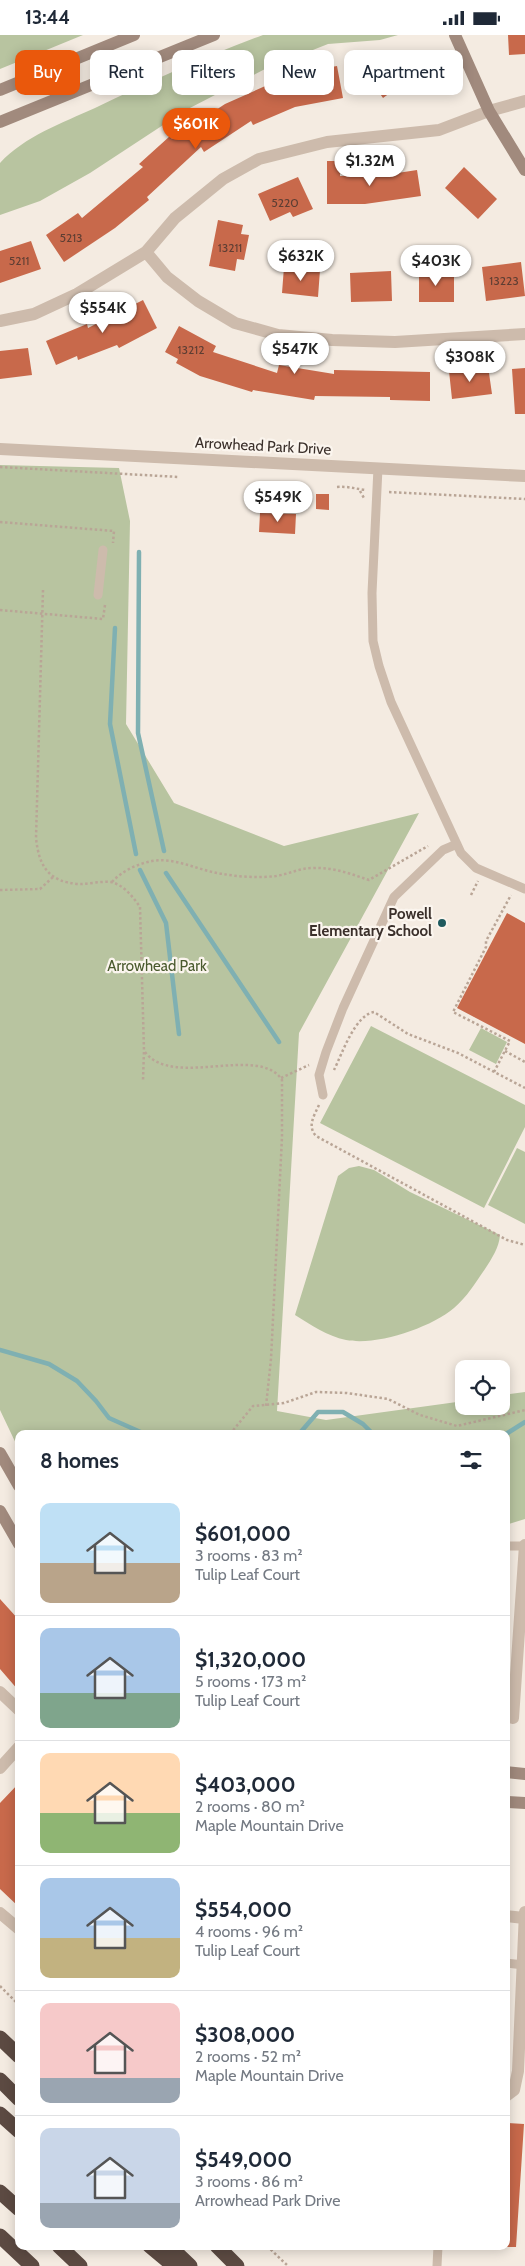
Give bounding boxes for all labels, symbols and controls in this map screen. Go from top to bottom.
text: 13:44 [25,6,70,29]
chip: Buy [15,50,80,95]
chip: Rent [90,50,162,95]
chip: Filters [172,50,254,95]
chip: New [264,50,334,95]
chip: Apartment [344,50,463,95]
pin: $601K [161,107,231,150]
text: $601K [173,114,219,133]
pin: $1.32M [329,145,411,187]
text: $1.32M [345,151,395,170]
house number: 5220 [271,195,299,210]
house number: 5213 [59,230,83,245]
pin: $632K [266,239,336,282]
house number: 13211 [218,240,242,255]
pin: $403K [401,245,471,287]
text: $632K [278,246,324,265]
text: $403K [411,251,461,270]
house number: 5211 [9,253,29,268]
house number: 13223 [489,273,519,288]
pin: $554K [68,291,138,334]
text: $554K [80,298,126,317]
pin: $547K [260,333,330,375]
text: $547K [272,339,318,358]
pin: $308K [435,341,505,383]
house number: 13212 [178,342,204,357]
text: $308K [446,347,494,366]
street label: Arrowhead Park Drive [194,433,332,459]
pin: $549K [243,481,313,523]
text: $549K [255,487,301,506]
place label: Powell Elementary School [309,905,432,940]
marker: Powell Elementary School [436,917,448,929]
park label: Arrowhead Park [107,957,207,975]
map controls [455,1360,510,1415]
button: locate [455,1360,510,1415]
icon: filters [457,1446,485,1474]
text: 8 homes [40,1448,119,1473]
text: $601,000 [195,1521,291,1546]
icon: home [80,1523,140,1583]
text: 3 rooms · 83 m² [195,1546,303,1565]
text: Tulip Leaf Court [195,1565,300,1584]
text: $1,320,000 [195,1647,306,1672]
icon: home [80,1648,140,1708]
text: 5 rooms · 173 m² [195,1672,306,1691]
text: Tulip Leaf Court [195,1691,300,1710]
text: $403,000 [195,1772,296,1797]
icon: home [80,1773,140,1833]
text: 2 rooms · 80 m² [195,1797,305,1816]
text: Maple Mountain Drive [195,1816,344,1835]
text: $554,000 [195,1897,292,1922]
icon: home [80,1898,140,1958]
text: 4 rooms · 96 m² [195,1922,303,1941]
text: Tulip Leaf Court [195,1941,300,1960]
text: $308,000 [195,2022,295,2047]
icon: home [80,2023,140,2083]
text: 2 rooms · 52 m² [195,2047,301,2066]
text: Maple Mountain Drive [195,2066,344,2085]
text: $549,000 [195,2147,292,2172]
icon: home [80,2148,140,2208]
text: 3 rooms · 86 m² [195,2172,303,2191]
text: Arrowhead Park Drive [195,2191,340,2210]

